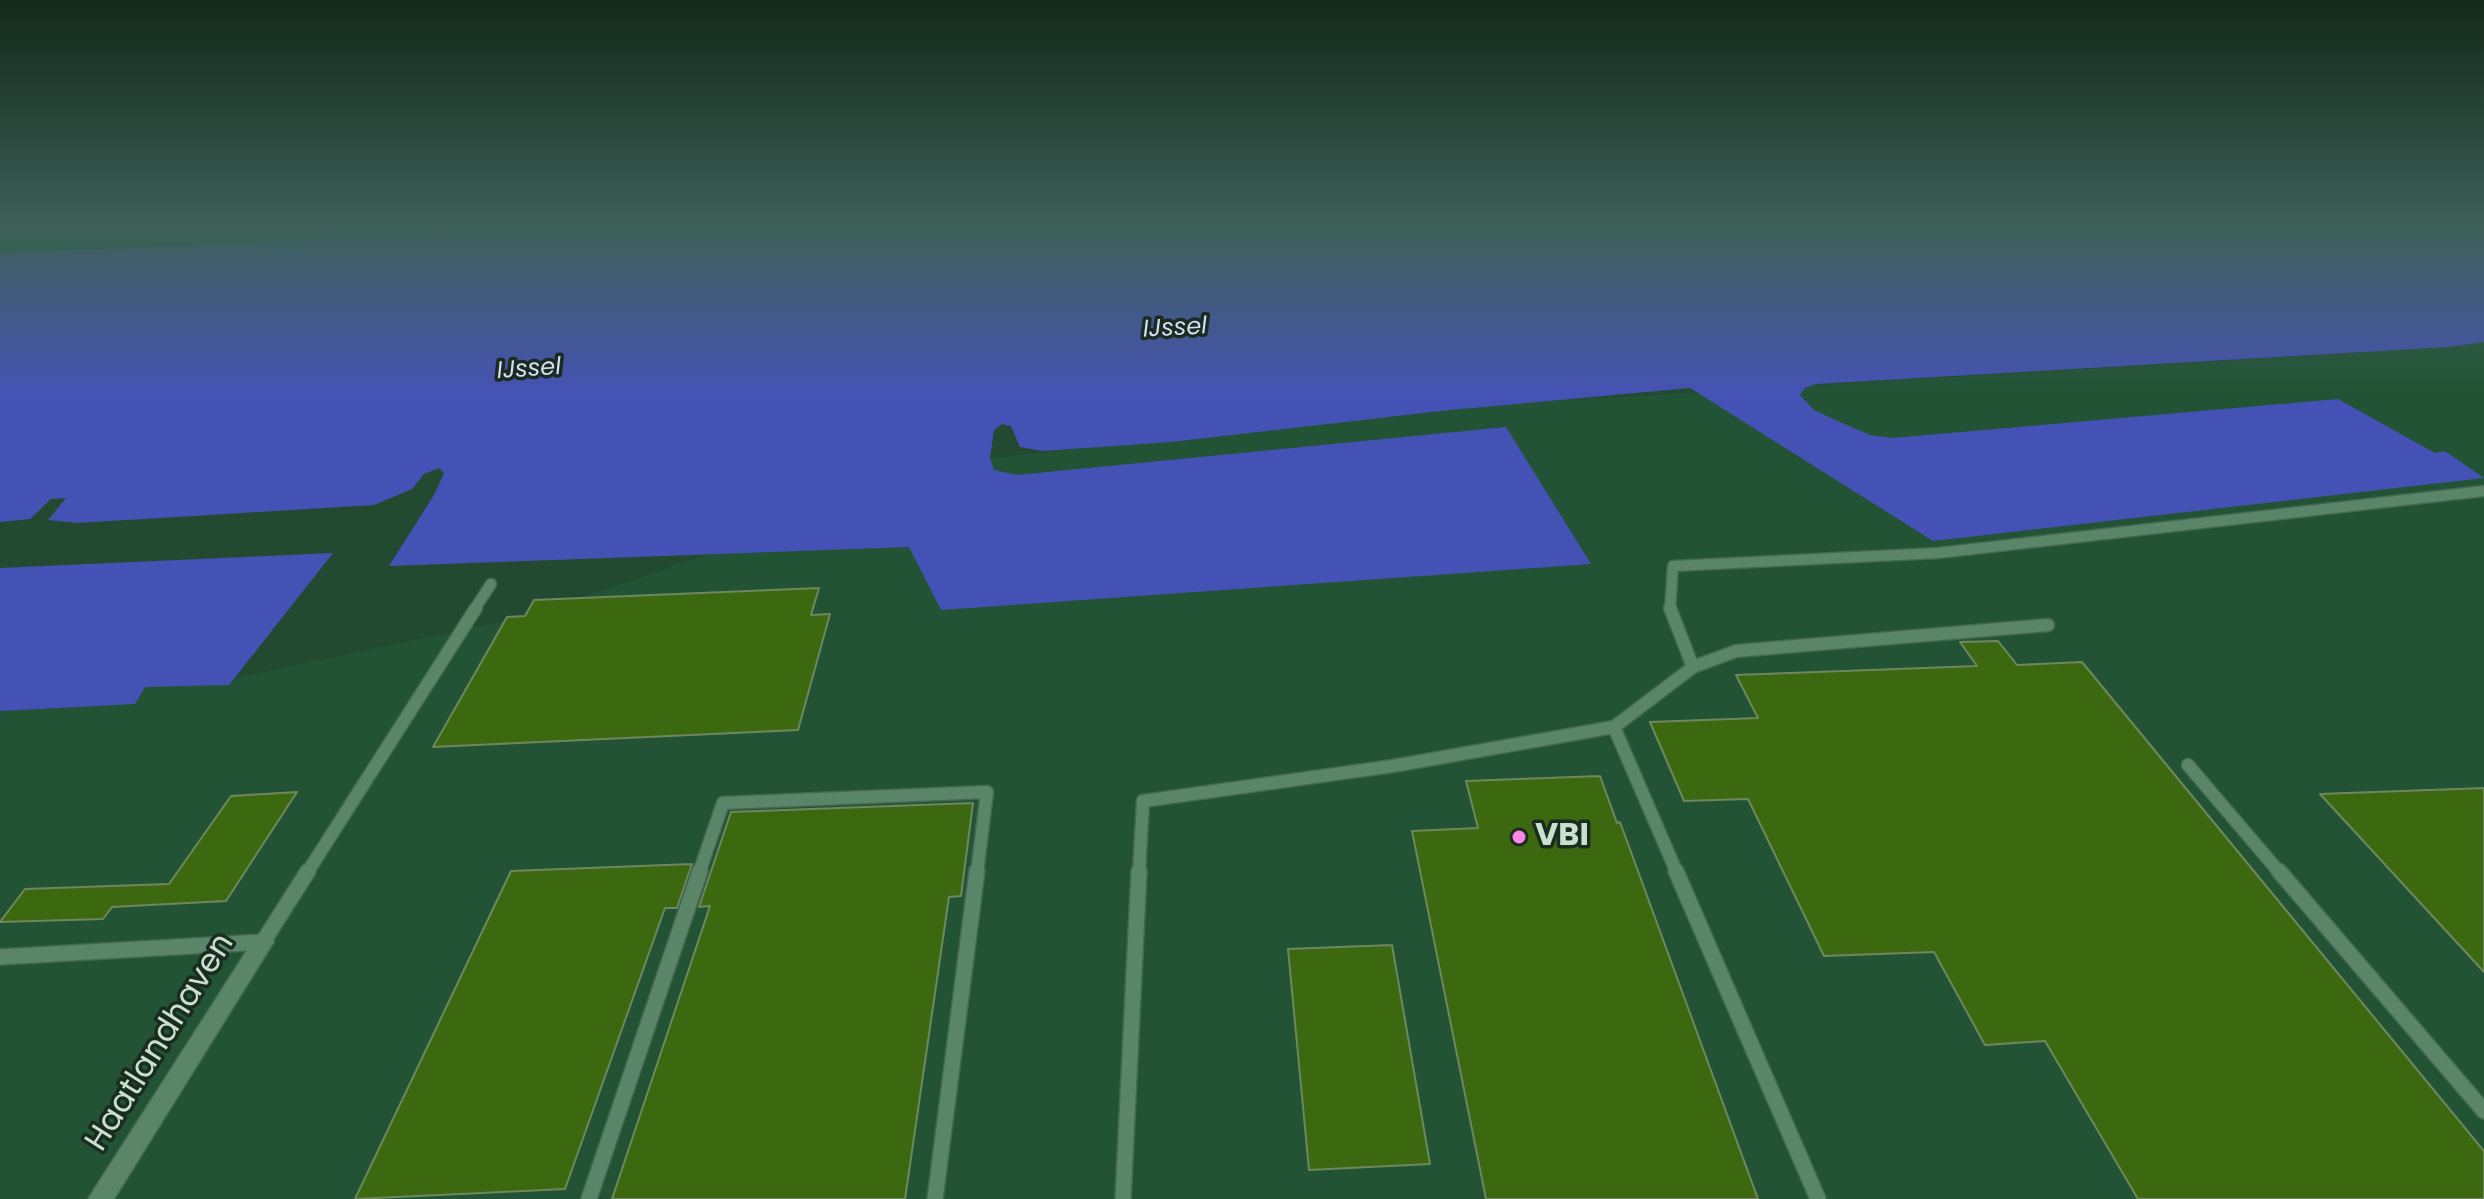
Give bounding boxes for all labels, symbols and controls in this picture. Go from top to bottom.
water label: IJssel [1142,313,1208,345]
water label: IJssel [496,353,562,387]
place label: VBI [1535,818,1589,856]
marker: VBI [1510,828,1528,846]
street label: Haatlandhaven [79,927,243,1159]

